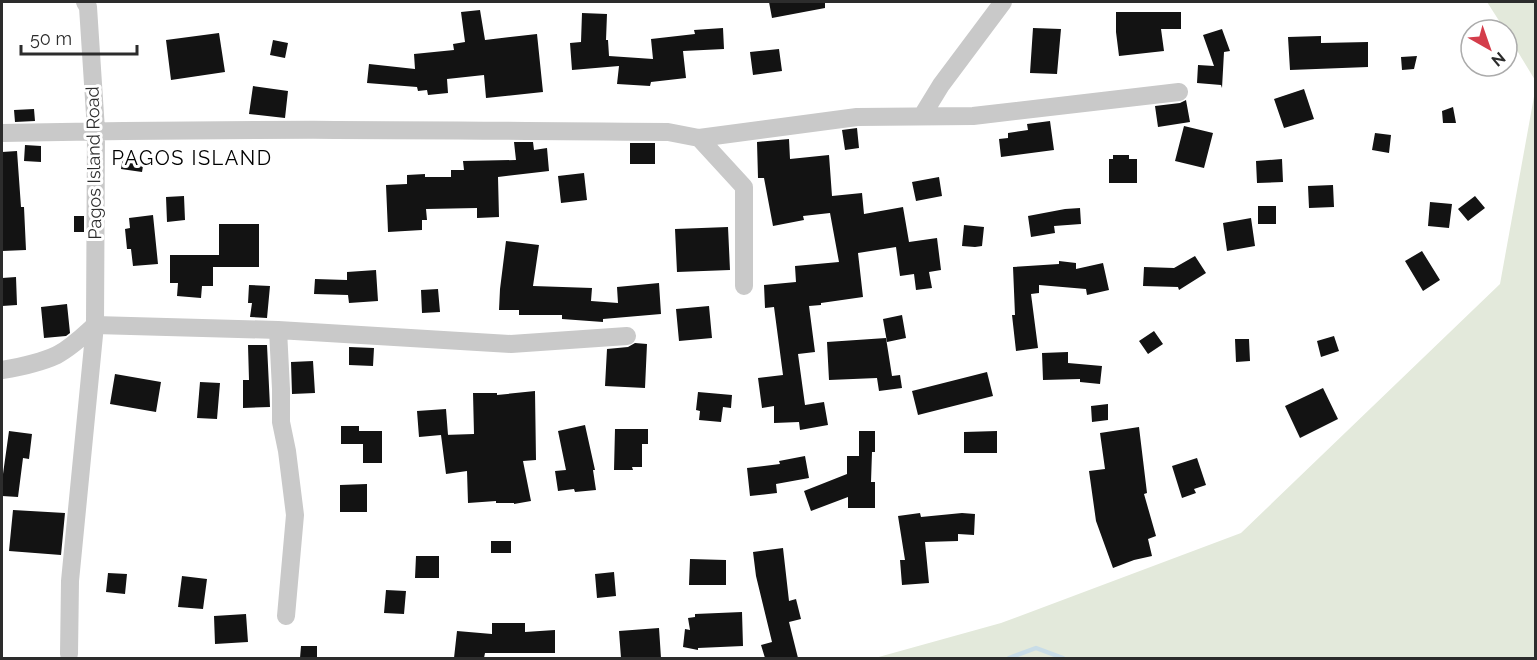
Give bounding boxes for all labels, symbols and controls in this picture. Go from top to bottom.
scale bar [21,18,136,56]
north arrow [1459,18,1519,78]
text: 50 m [30,28,72,49]
text: N [1488,48,1509,70]
street label: Pagos Island Road [82,86,105,240]
district label: PAGOS ISLAND [111,146,273,170]

